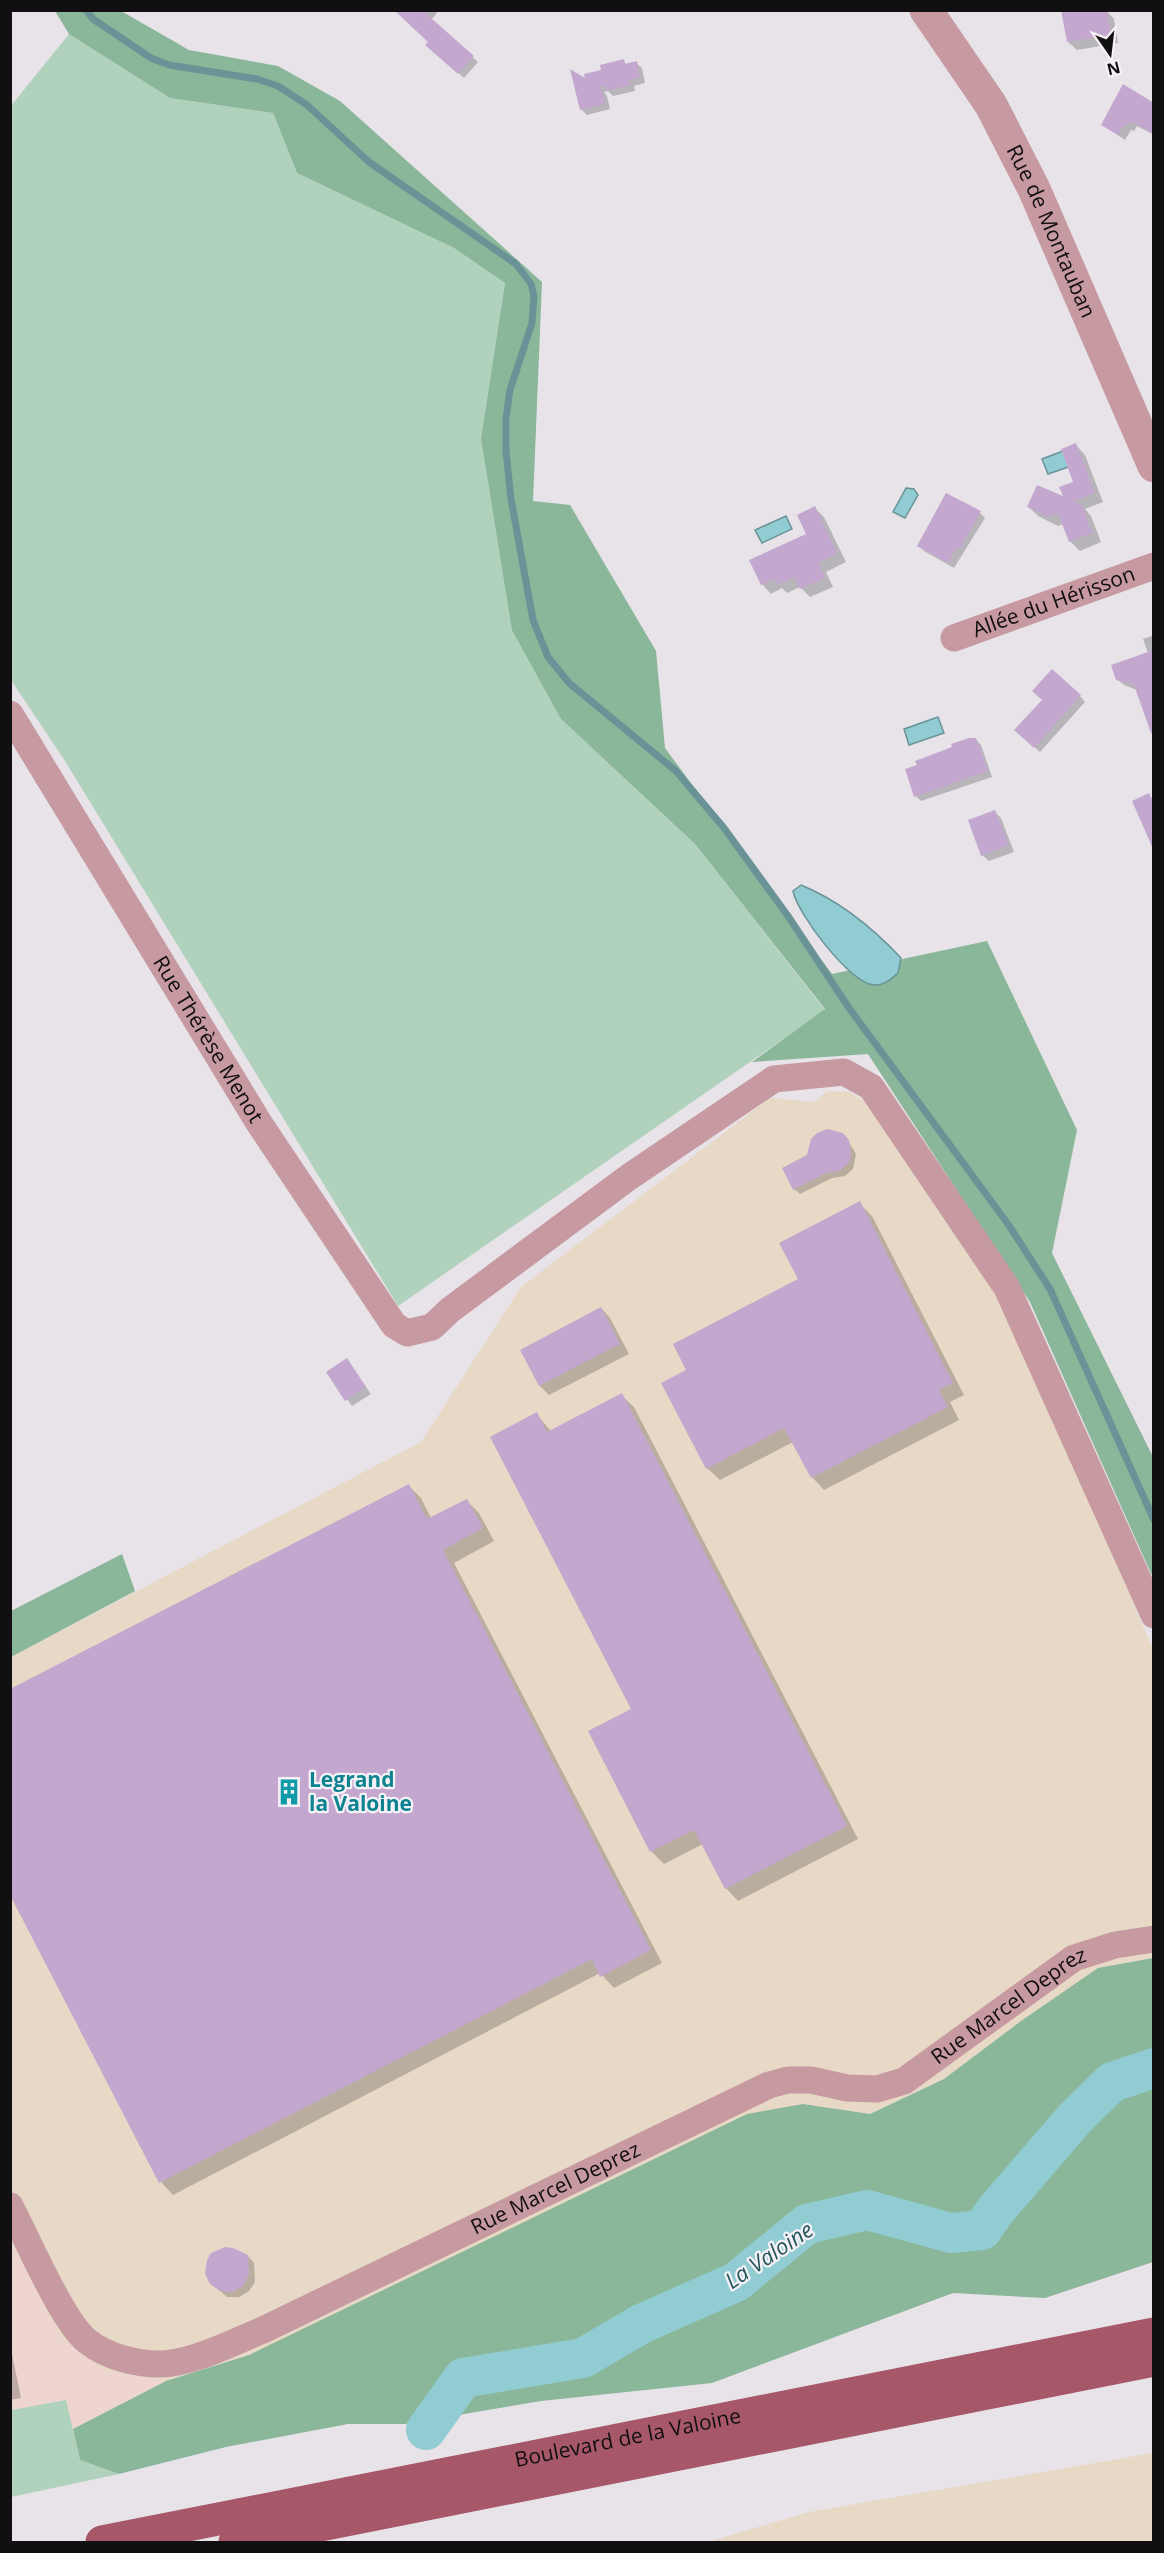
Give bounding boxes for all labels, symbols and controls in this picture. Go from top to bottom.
north arrow [1080,24,1140,84]
text: N [1105,56,1123,81]
street label: Rue de Montauban [1001,139,1103,322]
street label: Allée du Hérisson [968,559,1139,643]
street label: Rue Thérèse Menot [147,950,271,1128]
place label: Legrand la Valoine [309,1765,412,1817]
building icon: Legrand la Valoine [274,1777,304,1807]
street label: Rue Marcel Deprez [925,1940,1089,2070]
street label: Rue Marcel Deprez [466,2134,645,2240]
water label: La Valoine [718,2214,818,2295]
street label: Boulevard de la Valoine [512,2401,743,2473]

